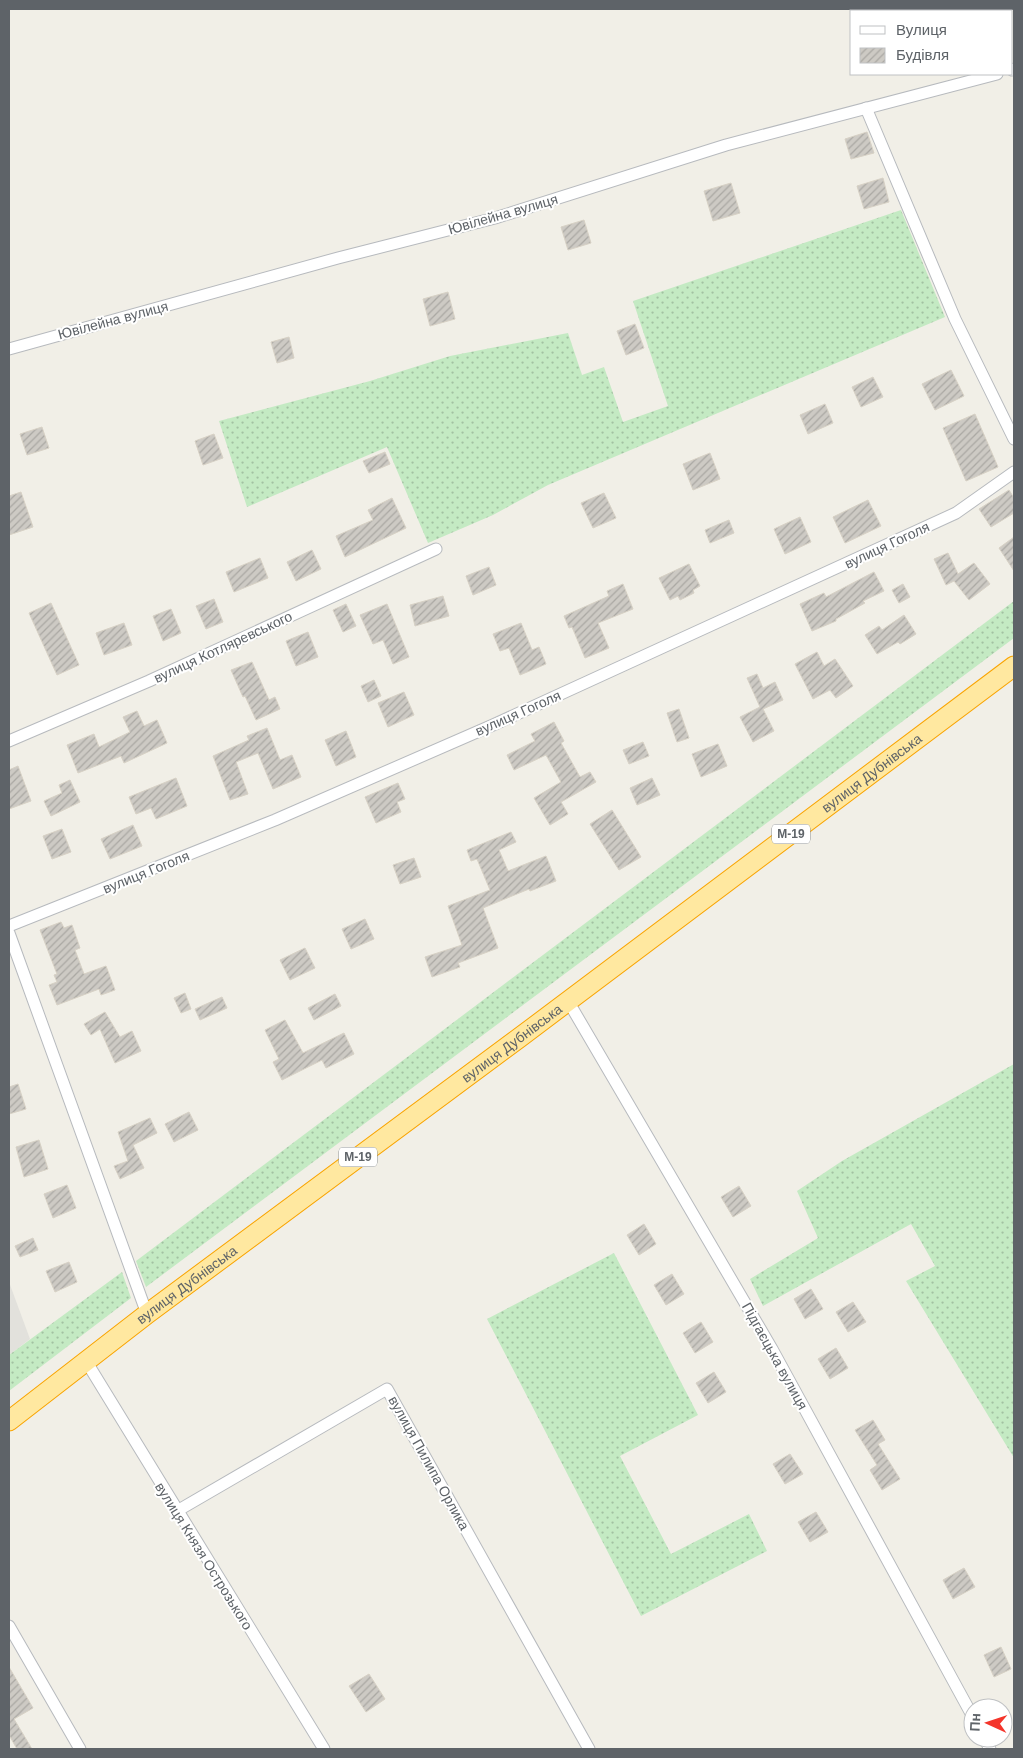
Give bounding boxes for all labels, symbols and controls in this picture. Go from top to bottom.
legend [850,10,1013,75]
text: Вулиця [896,21,947,38]
text: Будівля [896,46,949,63]
street label: Ювілейна вулиця [446,191,560,237]
street label: Ювілейна вулиця [56,298,170,342]
street label: вулиця Гоголя [842,518,932,572]
street label: вулиця Котляревського [151,608,295,686]
street label: вулиця Гоголя [473,687,563,739]
street label: вулиця Дубнівська [818,730,925,816]
road number: М-19 [772,824,810,844]
street label: вулиця Гоголя [100,847,192,897]
street label: вулиця Дубнівська [459,1000,565,1086]
road number: М-19 [339,1148,377,1166]
street label: вулиця Дубнівська [133,1242,240,1327]
street label: Підгаєцька вулиця [739,1300,811,1412]
street label: вулиця Пилипа Орлика [385,1393,473,1533]
street label: вулиця Князя Острозького [152,1479,256,1633]
north arrow [963,1698,1013,1748]
text: Пн [967,1713,983,1732]

